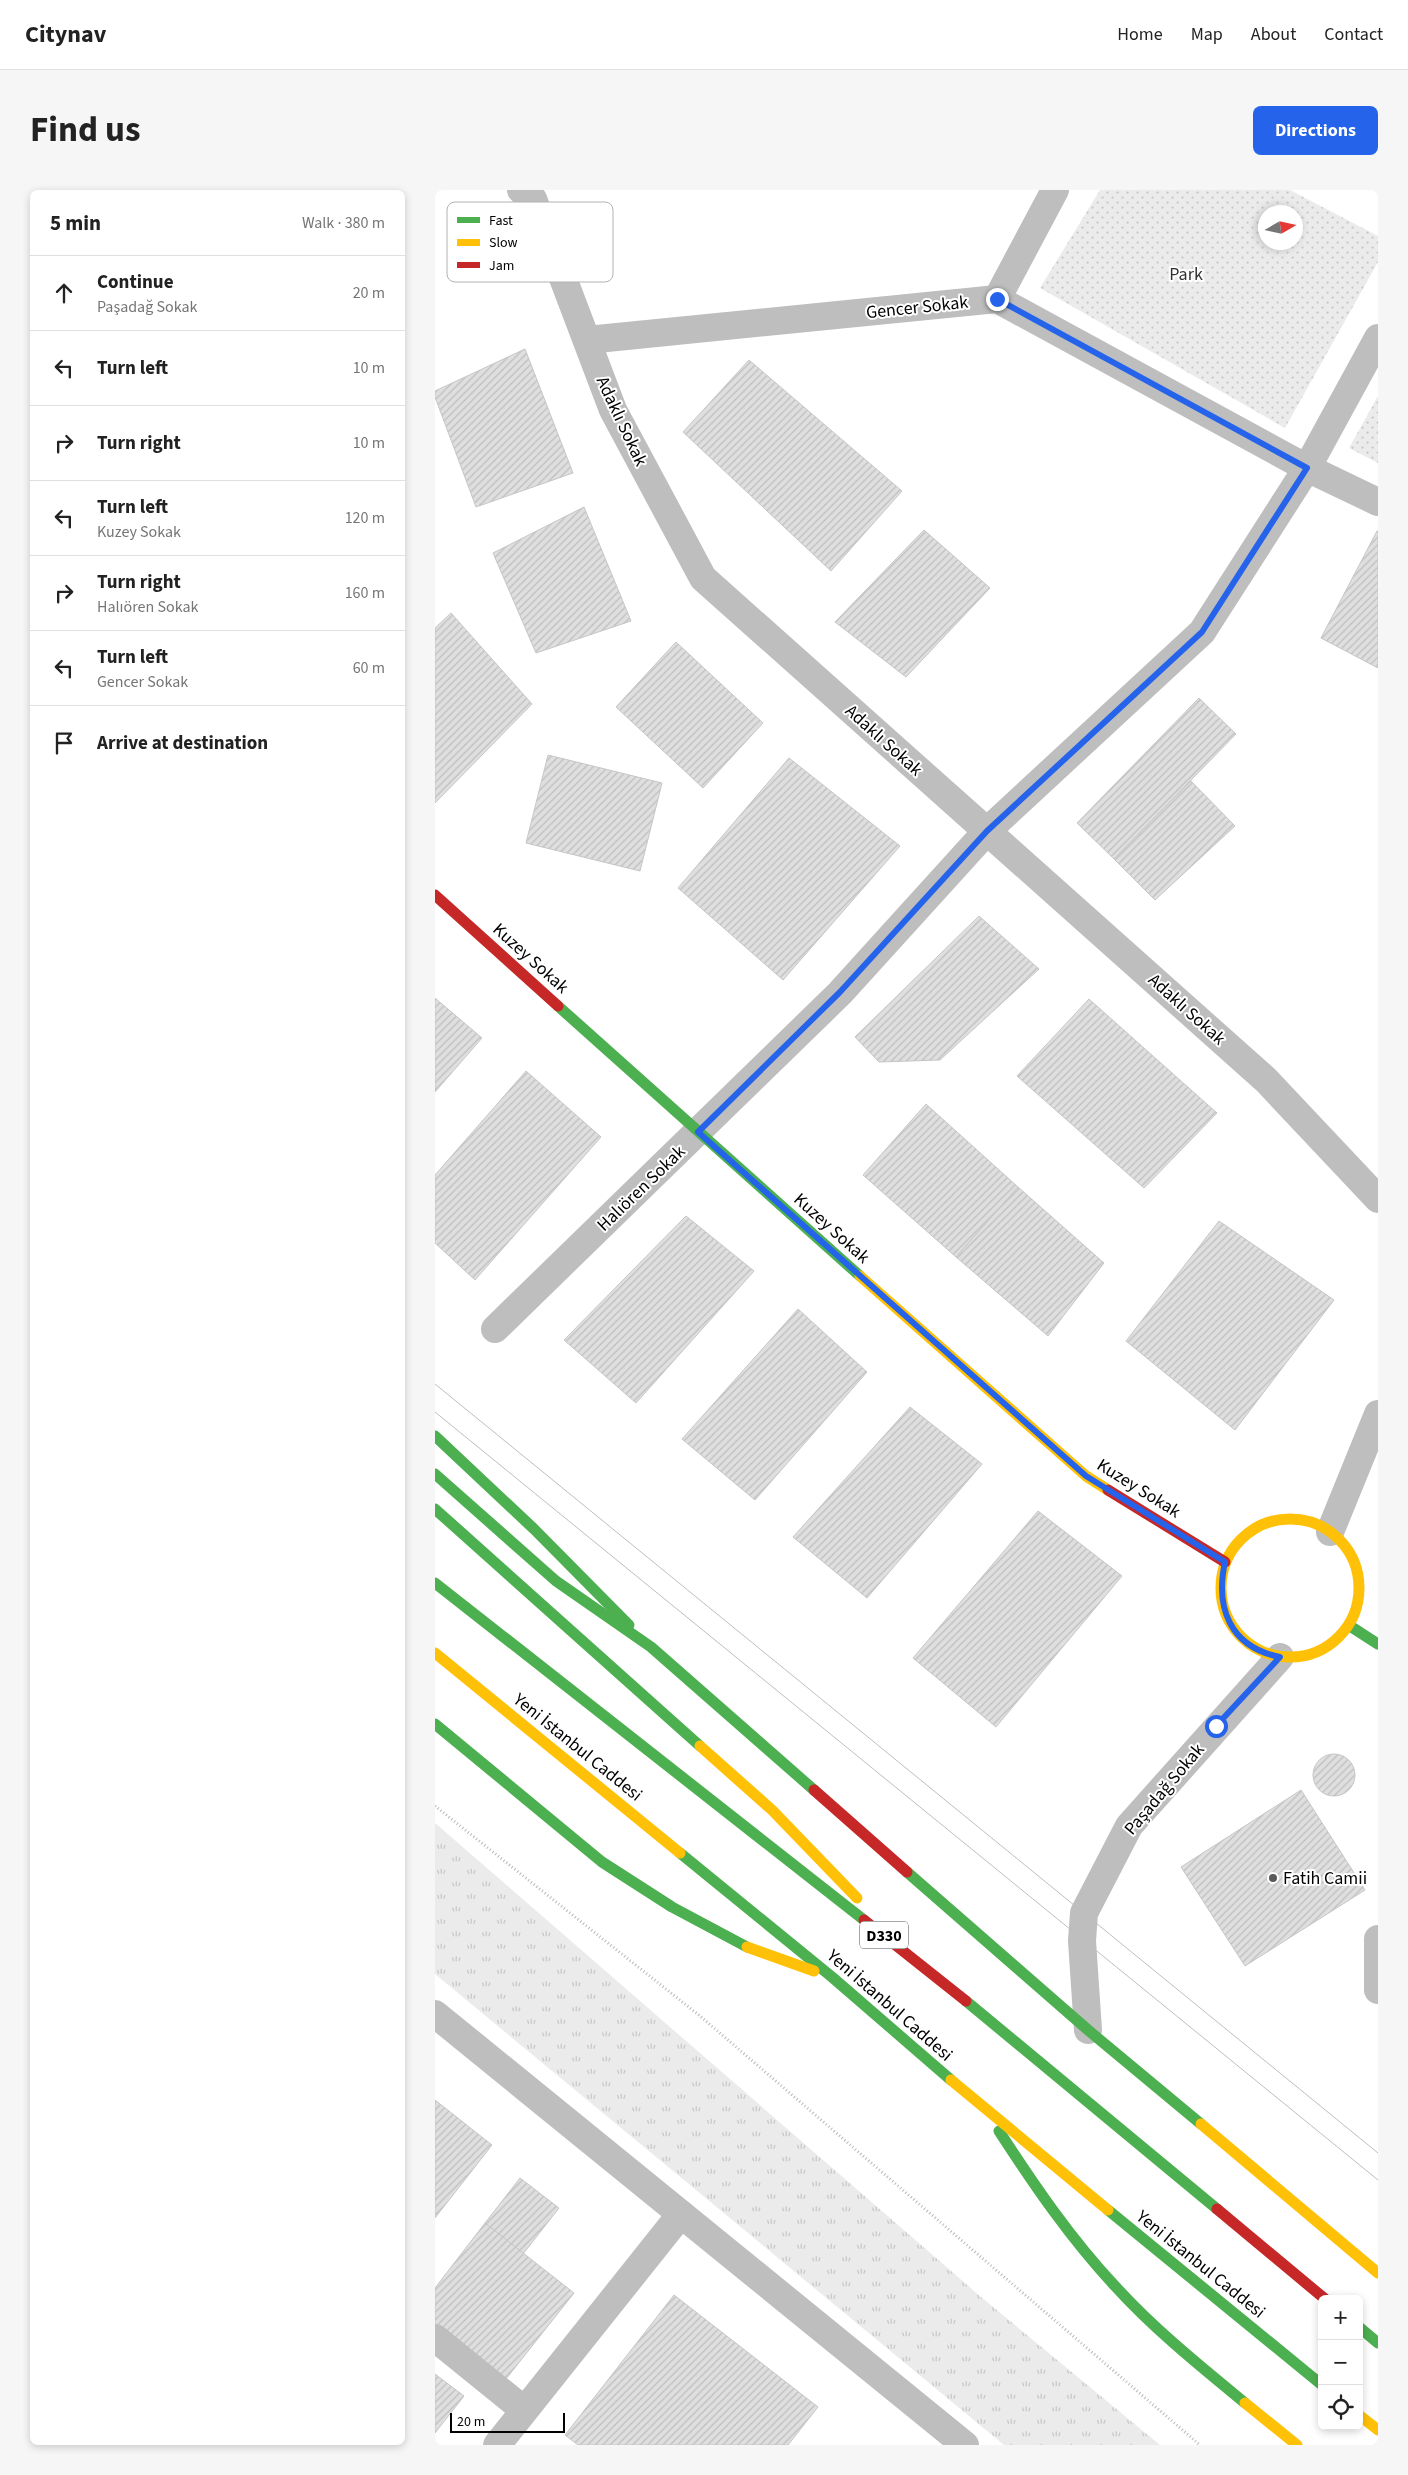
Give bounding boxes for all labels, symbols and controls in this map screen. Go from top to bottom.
text: Citynav [25,17,106,52]
text: Home [1117,22,1163,47]
text: Map [1191,22,1223,47]
text: About [1251,22,1296,47]
text: Contact [1324,22,1383,47]
text: Find us [30,105,140,155]
button: Directions [1253,106,1378,155]
legend [447,202,613,282]
north arrow [1258,205,1303,250]
text: 5 min [50,208,101,238]
text: Fast [489,211,513,231]
text: Walk · 380 m [302,212,385,234]
text: Slow [489,233,518,253]
text: Jam [489,256,514,276]
park label: Park [1169,262,1203,287]
text: Continue [97,269,174,296]
icon: ahead [50,279,78,307]
text: 20 m [353,282,385,304]
route end [986,288,1009,311]
street label: Gencer Sokak [865,290,969,325]
text: Paşadağ Sokak [97,296,197,318]
icon: left [50,354,78,382]
text: Turn left [97,355,168,382]
text: 10 m [353,357,385,379]
street label: Adaklı Sokak [590,372,653,470]
icon: right [50,429,78,457]
text: Turn right [97,430,181,457]
text: 10 m [353,432,385,454]
text: Turn left [97,494,168,521]
icon: left [50,504,78,532]
text: 120 m [345,507,385,529]
text: Kuzey Sokak [97,521,181,543]
text: Turn right [97,569,181,596]
icon: right [50,579,78,607]
text: 160 m [345,582,385,604]
text: Halıören Sokak [97,596,198,618]
text: Turn left [97,644,168,671]
icon: left [50,654,78,682]
text: 60 m [353,657,385,679]
text: Gencer Sokak [97,671,188,693]
street label: Adaklı Sokak [839,699,928,782]
icon: arrive [50,729,78,757]
text: Arrive at destination [97,730,268,757]
street label: Kuzey Sokak [487,917,574,999]
street label: Adaklı Sokak [1142,968,1231,1051]
street label: Halıören Sokak [592,1140,691,1237]
street label: Kuzey Sokak [788,1187,875,1269]
street label: Kuzey Sokak [1092,1453,1186,1524]
street label: Yeni İstanbul Caddesi [507,1687,647,1807]
route start [1205,1715,1228,1738]
street label: Paşadağ Sokak [1119,1738,1210,1841]
place label: Fatih Camii [1283,1866,1367,1891]
marker: Fatih Camii [1267,1872,1279,1884]
road number: D330 [860,1922,908,1948]
street label: Yeni İstanbul Caddesi [821,1943,958,2067]
street label: Yeni İstanbul Caddesi [1130,2204,1270,2324]
map controls [1318,2295,1363,2430]
button: + [1318,2295,1363,2340]
button: − [1318,2340,1363,2385]
button: locate [1318,2385,1363,2430]
scale bar [450,2410,565,2433]
text: 20 m [457,2412,485,2432]

